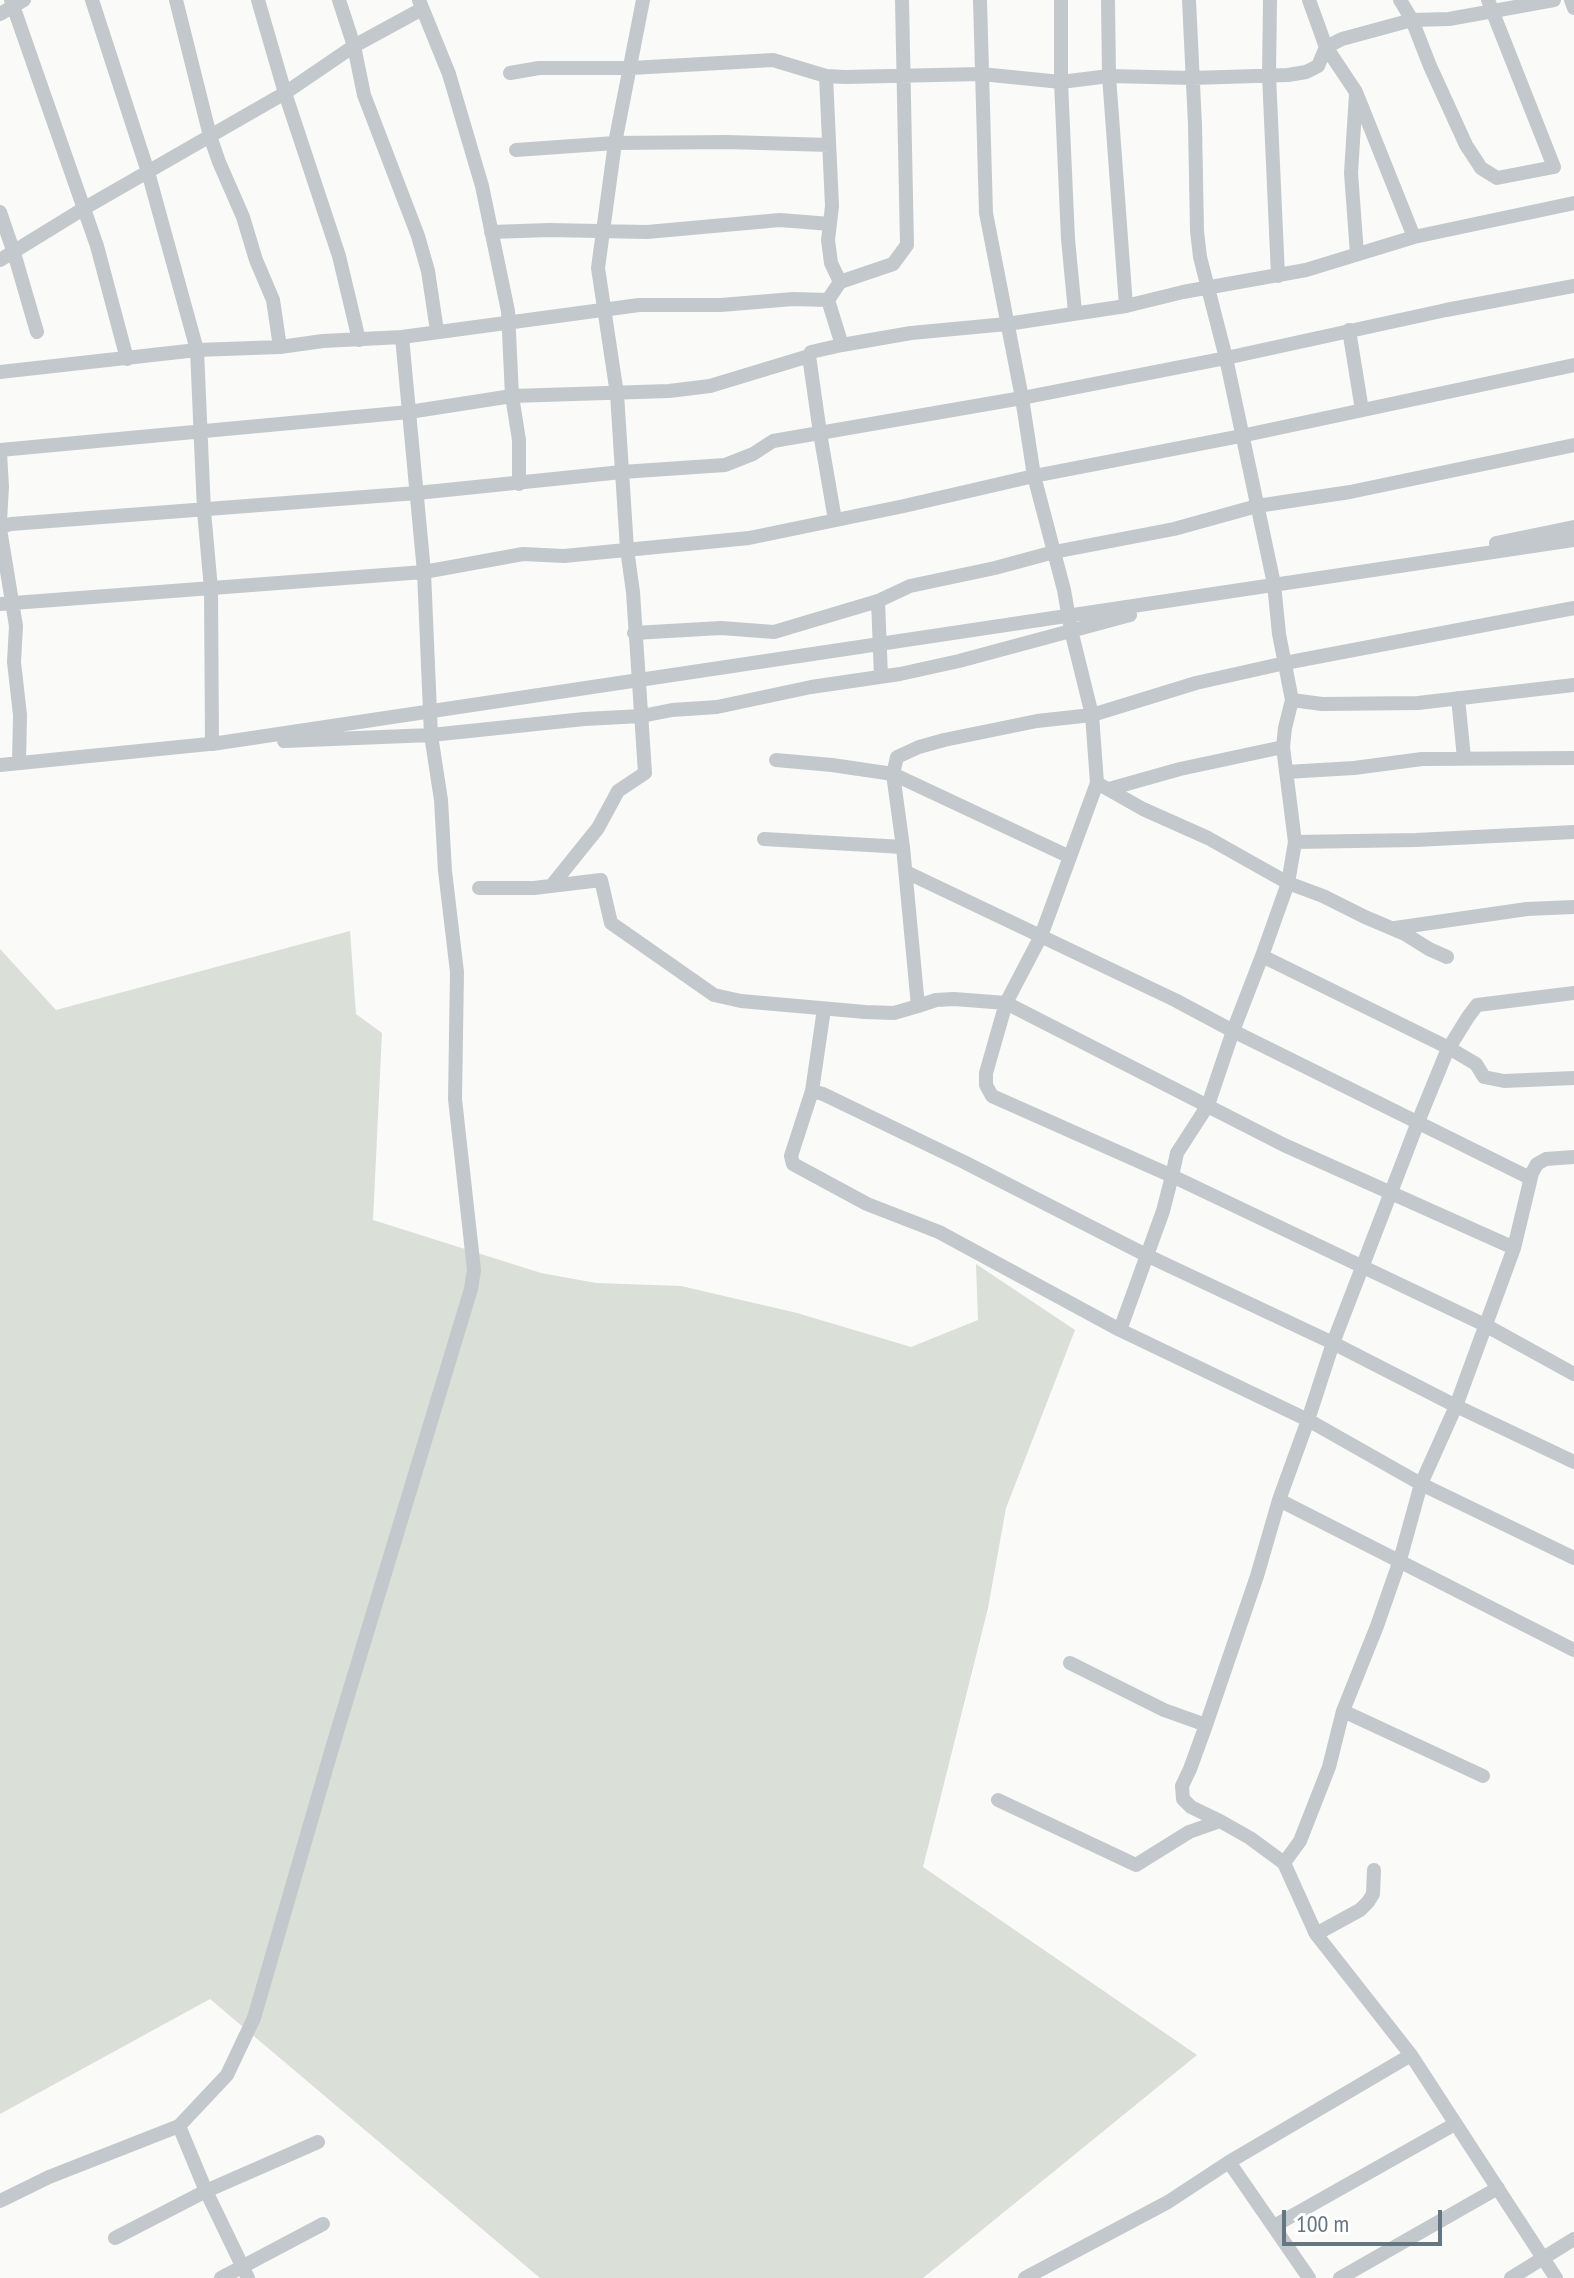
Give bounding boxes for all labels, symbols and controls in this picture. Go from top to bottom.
scale bar [1286,2194,1446,2244]
text: 100 m [1296,2208,1349,2239]

